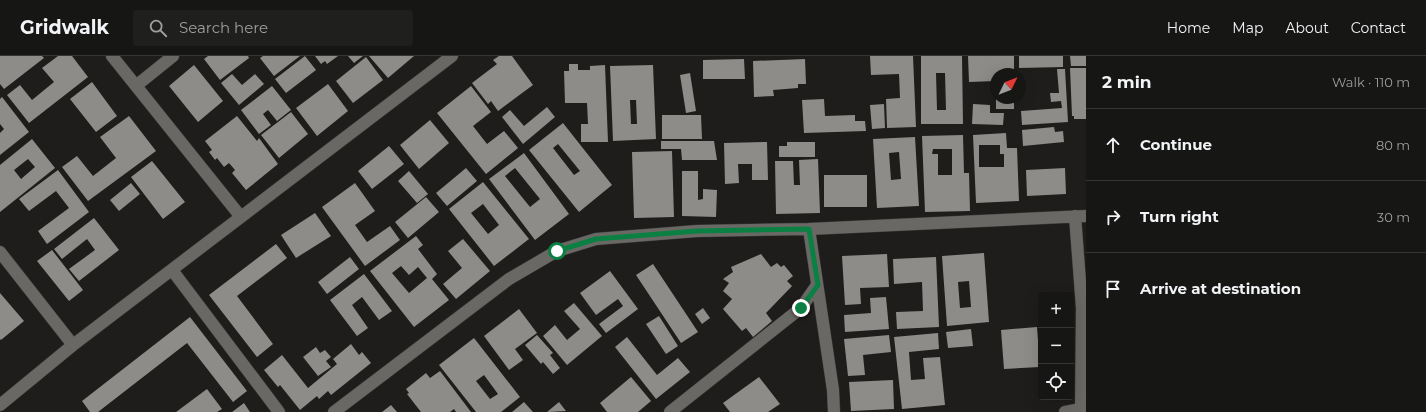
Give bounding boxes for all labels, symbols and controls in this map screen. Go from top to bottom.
search box [133,10,413,46]
text: Gridwalk [20,16,109,39]
icon: search [147,17,169,39]
text: Search here [179,18,268,37]
text: Home [1167,19,1210,37]
text: Map [1232,19,1263,37]
text: About [1285,19,1329,37]
text: Contact [1351,19,1406,37]
north arrow [990,68,1026,104]
text: 2 min [1102,72,1152,92]
text: Walk · 110 m [1332,74,1410,90]
icon: ahead [1102,134,1124,156]
text: Continue [1140,135,1212,154]
text: 80 m [1376,137,1410,153]
icon: right [1102,206,1124,228]
text: Turn right [1140,207,1219,226]
text: 30 m [1377,209,1410,225]
route start [548,242,566,260]
icon: arrive [1102,278,1124,300]
text: Arrive at destination [1140,279,1301,298]
map controls [1038,292,1074,400]
button: + [1038,292,1074,328]
route end [792,299,810,317]
button: − [1038,328,1074,364]
button: locate [1038,364,1074,400]

